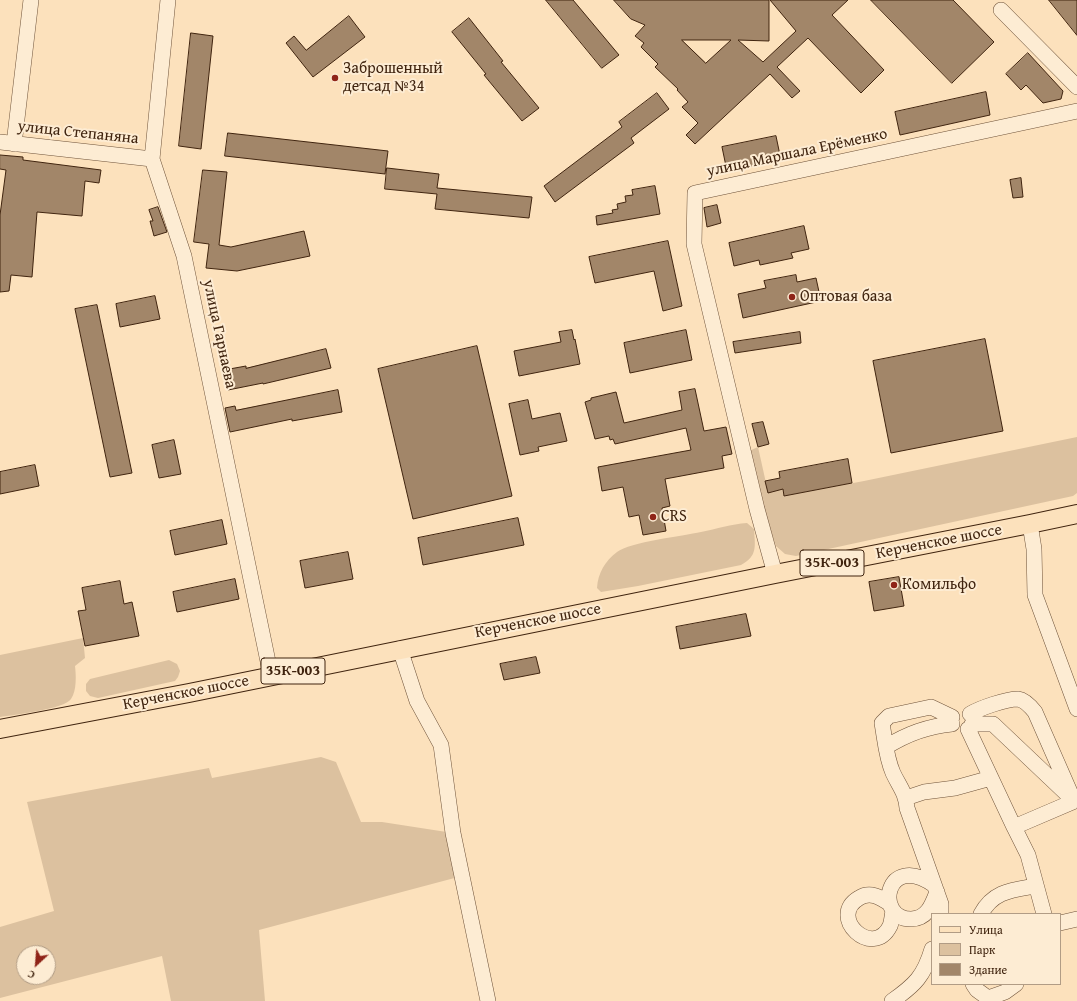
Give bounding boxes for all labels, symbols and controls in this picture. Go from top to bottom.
place label: Заброшенный детсад №34 [343,59,443,97]
marker: Заброшенный детсад №34 [330,73,340,83]
street label: улица Степаняна [17,117,139,149]
street label: улица Маршала Ерёменко [705,124,889,182]
street label: улица Гарнаева [198,278,240,390]
place label: Оптовая база [800,287,892,307]
marker: Оптовая база [787,292,797,302]
place label: CRS [661,507,687,527]
marker: CRS [648,512,658,522]
street label: Керченское шоссе [874,520,1004,564]
road number: 35К-003 [800,550,864,576]
place label: Комильфо [902,575,976,595]
marker: Комильфо [889,580,899,590]
street label: Керченское шоссе [473,599,603,643]
road number: 35К-003 [261,658,325,684]
street label: Керченское шоссе [121,671,251,715]
legend [931,913,1061,985]
text: Улица [969,921,1003,938]
text: Парк [969,941,995,958]
north arrow [16,945,56,985]
text: Здание [969,961,1007,978]
text: С [25,966,37,983]

